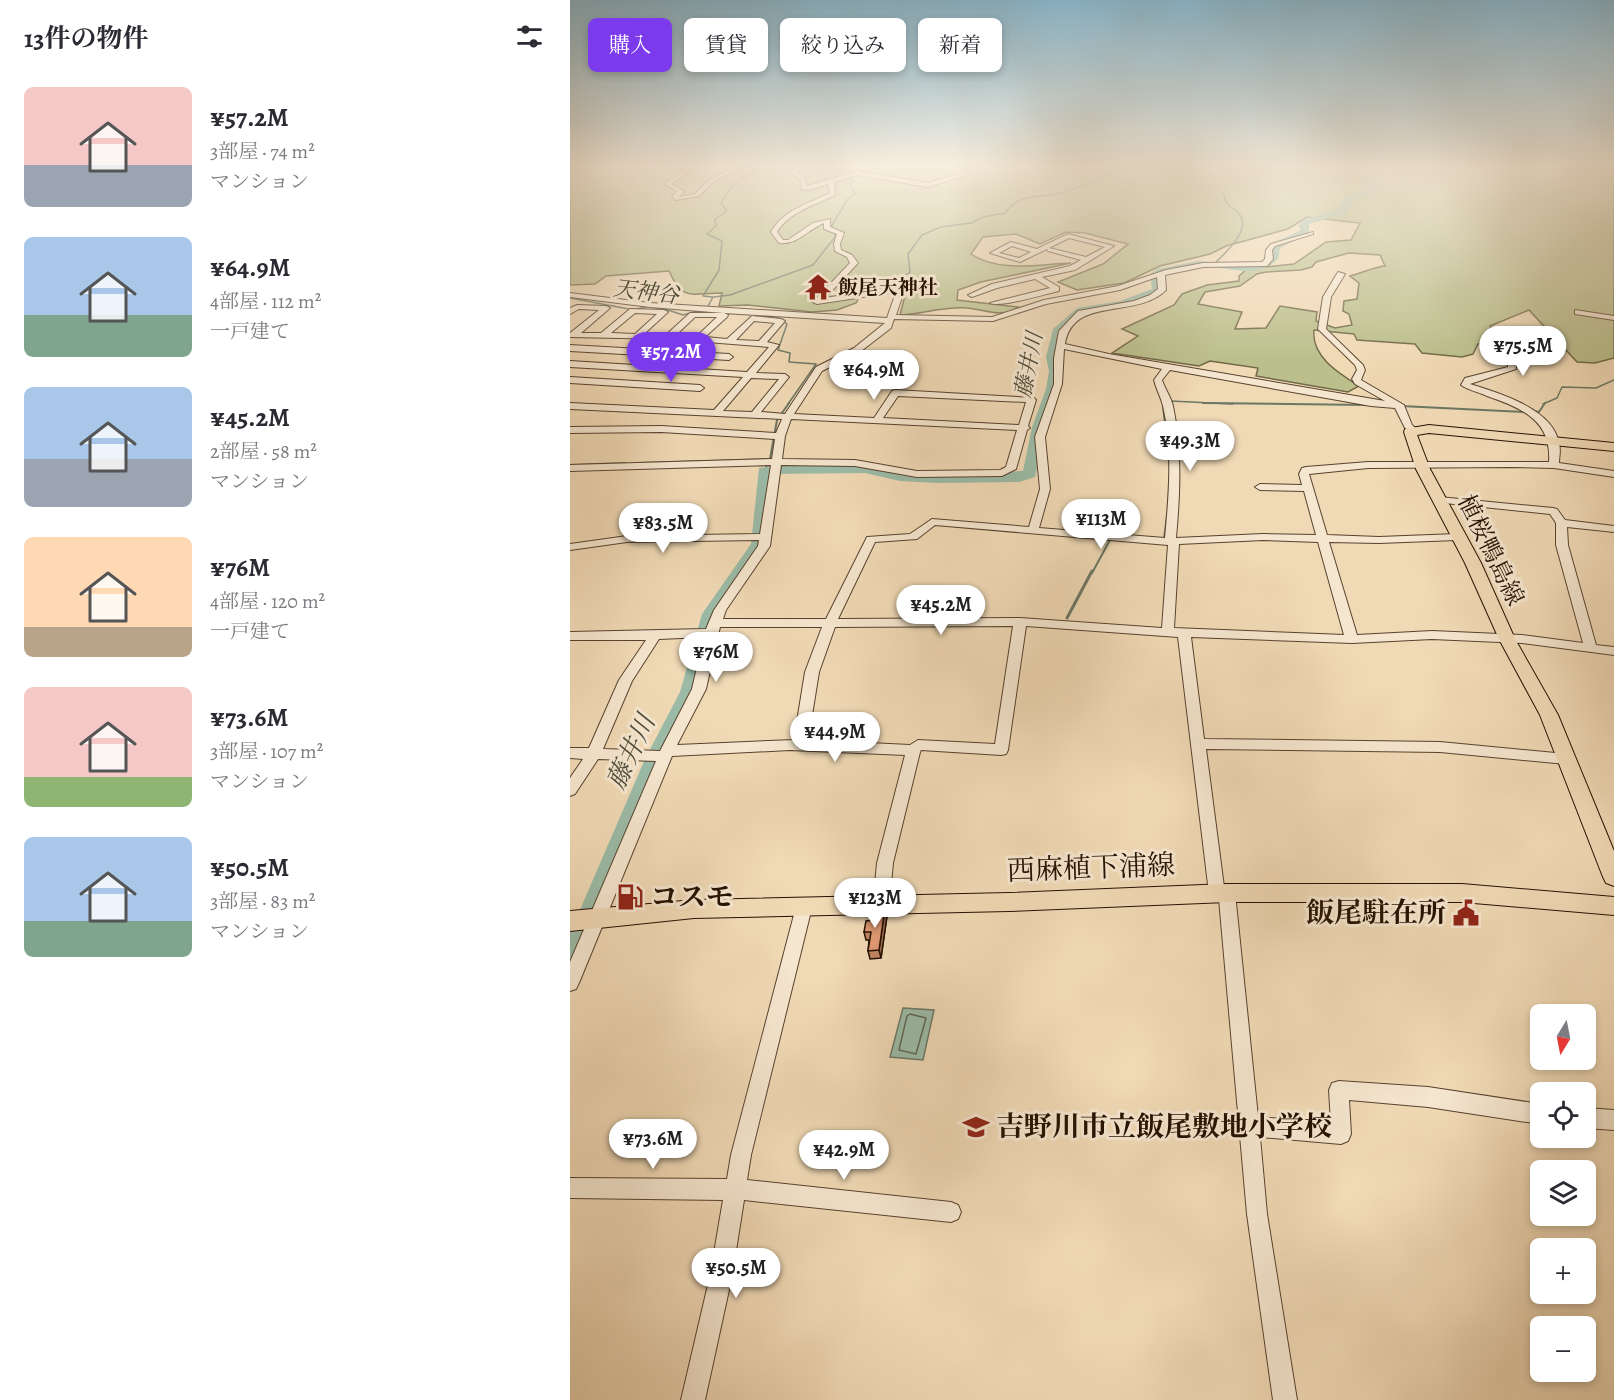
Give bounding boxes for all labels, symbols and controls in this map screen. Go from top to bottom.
chip: 購入 [588,18,672,72]
chip: 賃貸 [684,18,768,72]
chip: 絞り込み [780,18,906,72]
chip: 新着 [918,18,1002,72]
icon: filters [513,20,546,53]
text: 13件の物件 [24,21,149,56]
text: ¥57.2M [210,100,289,135]
icon: home [72,111,144,183]
text: 3部屋 · 74 m² [210,138,315,165]
text: マンション [210,168,309,195]
text: ¥64.9M [210,250,290,285]
icon: home [72,261,144,333]
temple icon: 飯尾天神社 [803,272,833,302]
water label: 天神谷 [611,273,683,311]
place label: 飯尾天神社 [838,274,938,301]
text: 4部屋 · 112 m² [210,288,321,315]
text: 一戸建て [210,318,290,345]
pin: ¥75.5M [1474,326,1572,377]
water label: 藤井川 [1008,328,1050,400]
pin: ¥57.2M [622,332,720,383]
text: ¥75.5M [1493,332,1553,359]
text: ¥57.2M [641,338,701,365]
pin: ¥64.9M [825,350,923,401]
text: ¥64.9M [843,356,905,383]
text: ¥45.2M [210,400,290,435]
icon: home [72,411,144,483]
pin: ¥49.3M [1141,421,1239,472]
text: ¥49.3M [1159,427,1221,454]
text: 2部屋 · 58 m² [210,438,317,465]
text: マンション [210,468,309,495]
street label: 植桜鴨島線 [1450,489,1532,611]
pin: ¥113M [1059,499,1143,550]
pin: ¥83.5M [614,503,712,554]
text: ¥113M [1075,505,1127,532]
text: ¥83.5M [633,509,693,536]
text: ¥76M [210,550,270,585]
icon: home [72,561,144,633]
pin: ¥45.2M [892,585,990,636]
text: 4部屋 · 120 m² [210,588,325,615]
text: ¥45.2M [910,591,972,618]
text: 一戸建て [210,618,290,645]
pin: ¥76M [680,632,752,683]
text: ¥76M [693,638,739,665]
text: ¥73.6M [210,700,288,735]
water label: 藤井川 [599,707,665,795]
icon: home [72,711,144,783]
pin: ¥44.9M [786,712,884,763]
text: ¥44.9M [804,718,866,745]
text: 3部屋 · 107 m² [210,738,323,765]
text: マンション [210,768,309,795]
street label: 西麻植下浦線 [1006,846,1176,890]
text: ¥50.5M [210,850,289,885]
icon: home [72,861,144,933]
place label: コスモ [650,878,734,916]
pin: ¥123M [833,878,917,929]
fuel station icon: コスモ [615,882,645,912]
text: ¥123M [848,884,902,911]
text: 3部屋 · 83 m² [210,888,315,915]
place label: 飯尾駐在所 [1306,894,1446,932]
public building icon: 飯尾駐在所 [1451,898,1481,928]
text: マンション [210,918,309,945]
north arrow [1530,1004,1596,1070]
map controls [1530,1004,1596,1382]
button: locate [1530,1082,1596,1148]
place label: 吉野川市立飯尾敷地小学校 [996,1108,1332,1146]
school or university icon: 吉野川市立飯尾敷地小学校 [961,1112,991,1142]
pin: ¥73.6M [604,1119,702,1170]
text: ¥73.6M [623,1125,683,1152]
pin: ¥42.9M [795,1130,893,1181]
text: ¥42.9M [813,1136,875,1163]
button: layers [1530,1160,1596,1226]
button: + [1530,1238,1596,1304]
pin: ¥50.5M [687,1248,785,1299]
text: ¥50.5M [706,1254,766,1281]
button: − [1530,1316,1596,1382]

